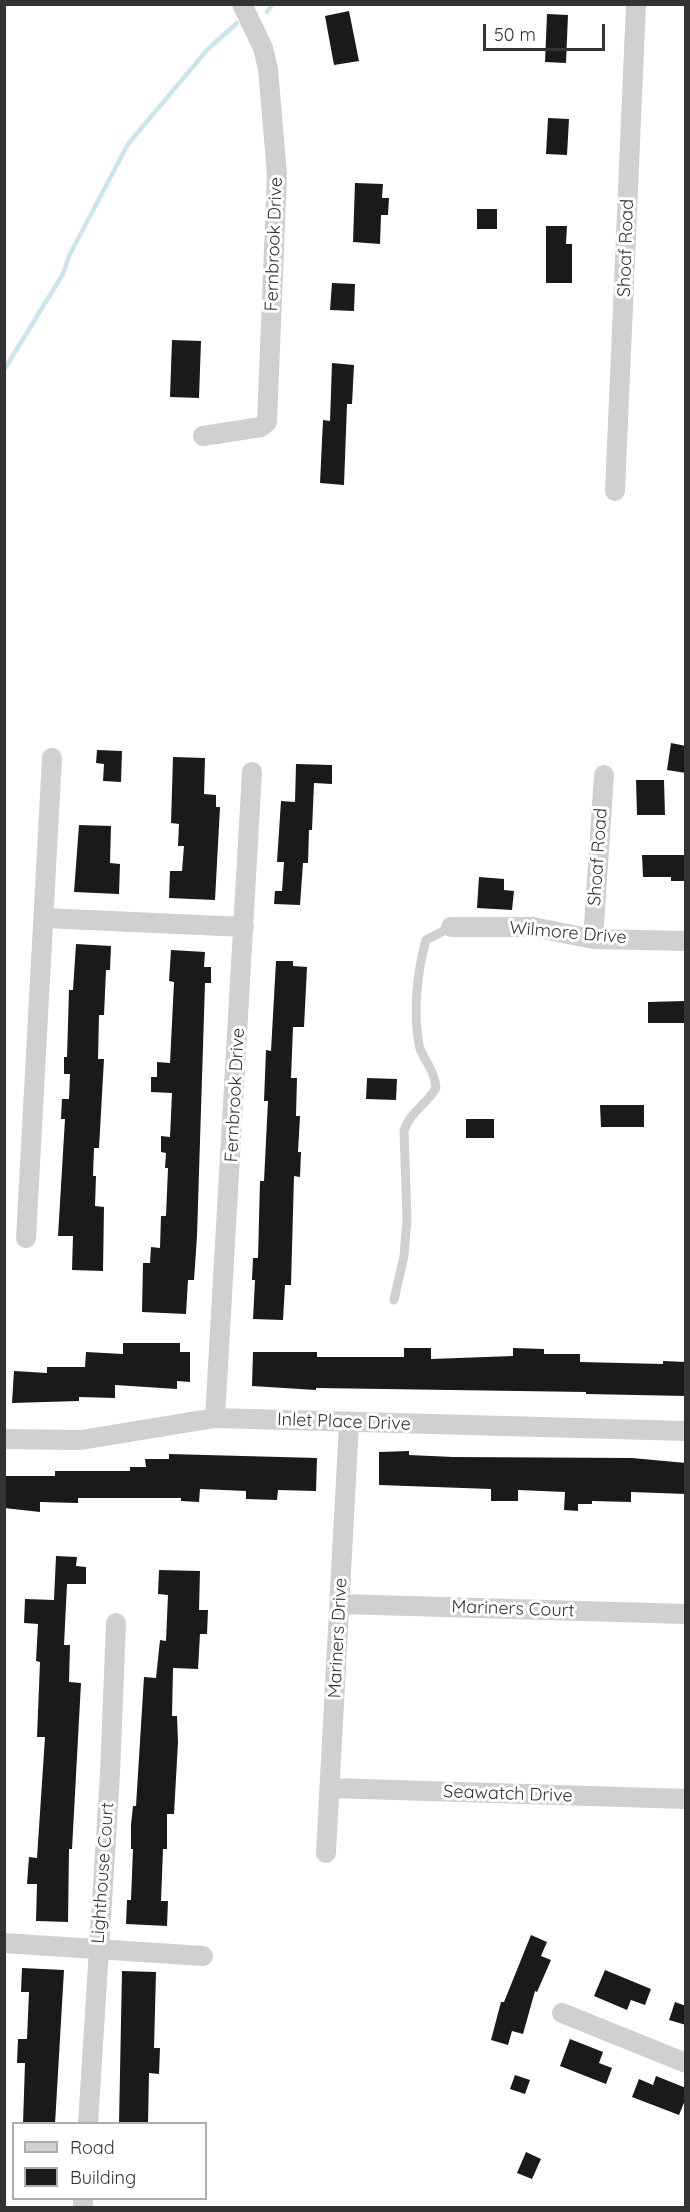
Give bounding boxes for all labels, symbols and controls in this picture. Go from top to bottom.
scale bar [486,12,608,50]
text: 50 m [494,23,536,46]
street label: Fernbrook Drive [261,176,287,312]
street label: Shoaf Road [613,199,639,297]
street label: Shoaf Road [584,807,612,907]
street label: Wilmore Drive [508,917,628,949]
street label: Fernbrook Drive [221,1027,249,1163]
street label: Inlet Place Drive [277,1409,411,1435]
street label: Mariners Drive [324,1577,352,1699]
street label: Mariners Court [451,1596,575,1622]
street label: Seawatch Drive [443,1781,573,1807]
street label: Lighthouse Court [87,1802,119,1944]
legend [12,2122,207,2200]
text: Road [70,2136,115,2159]
text: Building [70,2166,136,2189]

